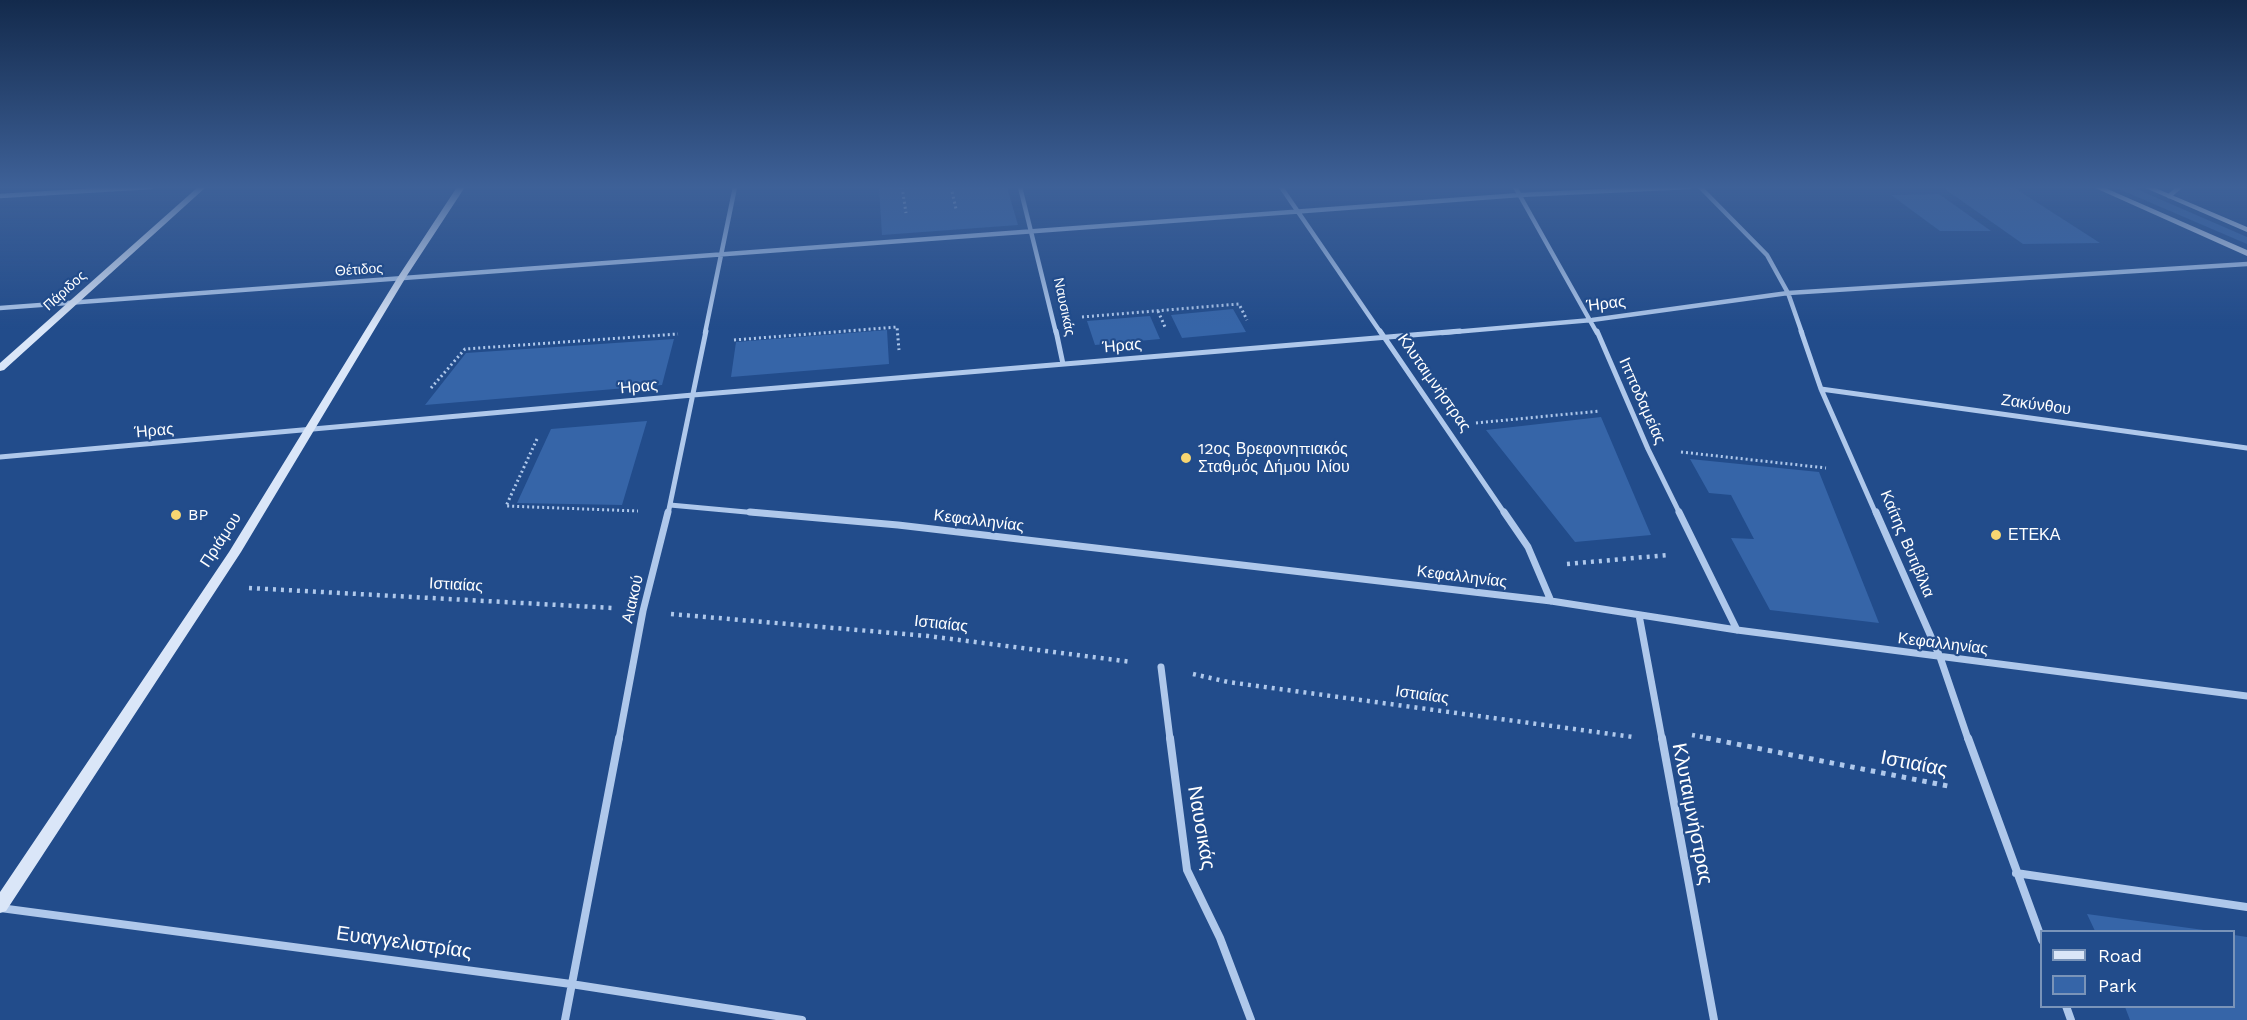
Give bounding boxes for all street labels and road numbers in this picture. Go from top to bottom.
street label: Θέτιδος [334,260,384,280]
street label: Πάριδος [40,267,90,315]
street label: Ναυσικάς [1050,276,1078,338]
street label: Ήρας [1585,292,1627,316]
street label: Κλυταιμνήστρας [1393,330,1475,436]
street label: Ήρας [1102,335,1142,357]
street label: Ιπποδαμείας [1614,355,1670,447]
street label: Ήρας [618,376,658,398]
street label: Ζακύνθου [2000,391,2072,419]
street label: Ήρας [134,420,174,442]
street label: Καίτης Βυτιβίλια [1876,488,1938,600]
street label: Κεφαλληνίας [933,506,1025,536]
street label: Πριάμου [196,509,246,571]
street label: Κεφαλληνίας [1416,562,1508,592]
street label: Αιακού [618,573,648,625]
street label: Ιστιαίας [429,574,483,596]
street label: Ιστιαίας [913,612,969,636]
street label: Κεφαλληνίας [1897,629,1989,659]
street label: Ιστιαίας [1394,682,1450,708]
street label: Κλυταιμνήστρας [1667,741,1717,887]
street label: Ιστιαίας [1879,746,1949,782]
street label: Ναυσικάς [1182,784,1220,872]
street label: Ευαγγελιστρίας [335,922,473,964]

